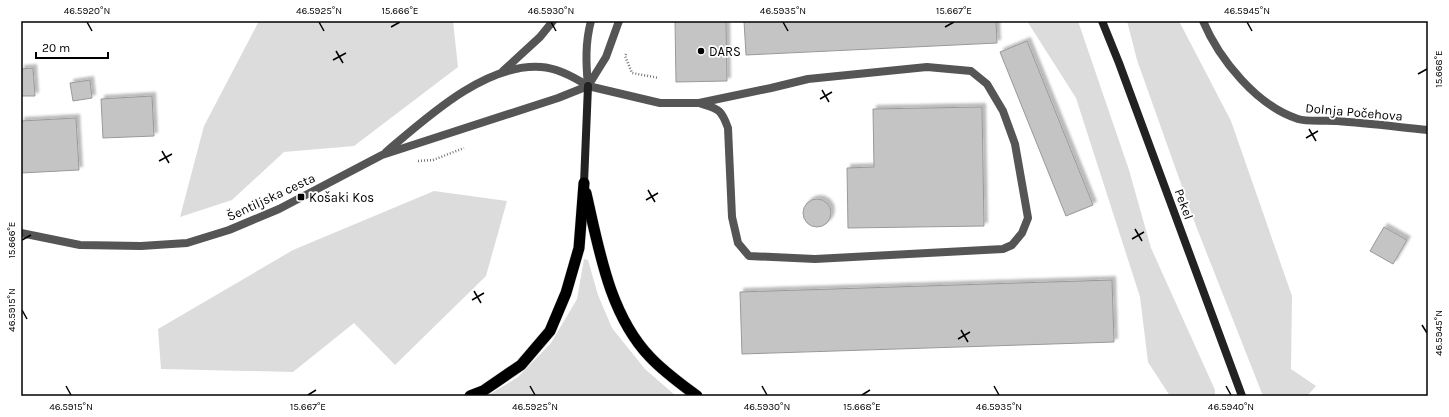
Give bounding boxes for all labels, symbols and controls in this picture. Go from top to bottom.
text: 46.5920°N [64,5,110,17]
text: 46.5925°N [296,5,342,17]
text: 15.666°E [382,5,418,17]
text: 46.5930°N [528,5,574,17]
text: 46.5935°N [760,5,806,17]
text: 15.667°E [936,5,972,17]
text: 46.5945°N [1224,5,1270,17]
scale bar [36,34,108,60]
text: 20 m [42,41,70,55]
place label: DARS [709,44,741,59]
marker: DARS [696,46,706,56]
text: 15.668°E [1433,50,1445,88]
street label: Dolnja Počehova [1305,100,1403,124]
street label: Šentiljska cesta [224,169,317,224]
street label: Pekel [1172,187,1196,221]
place label: Košaki Kos [309,190,374,205]
marker: Košaki Kos [296,192,306,202]
text: 15.666°E [6,222,18,258]
text: 46.5915°N [6,288,18,332]
text: 46.5945°N [1433,310,1445,356]
text: 46.5915°N [49,401,93,413]
text: 15.667°E [290,401,326,413]
text: 46.5925°N [512,401,558,413]
text: 46.5930°N [744,401,790,413]
text: 15.668°E [843,401,881,413]
text: 46.5935°N [976,401,1022,413]
text: 46.5940°N [1208,401,1254,413]

